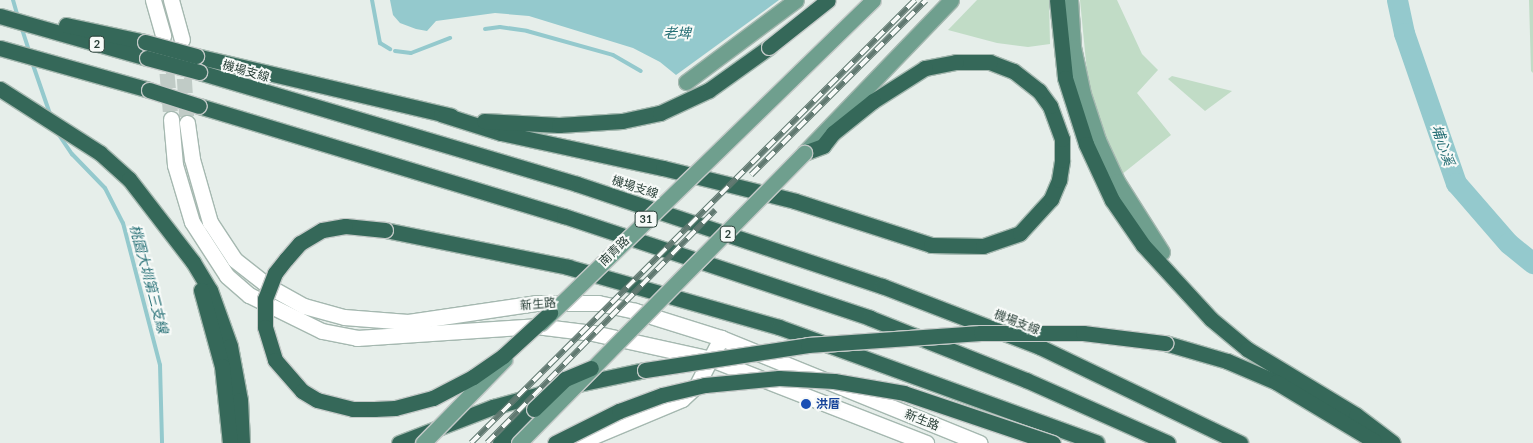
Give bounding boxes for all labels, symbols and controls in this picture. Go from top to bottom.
water label: 老埤 [663,25,691,41]
road number: 2 [88,36,106,52]
street label: 機場支線 [221,57,271,85]
water label: 埔心溪 [1428,122,1458,168]
street label: 機場支線 [610,173,660,201]
road number: 31 [634,210,658,228]
water label: 桃園大圳第三支線 [126,223,172,335]
road number: 2 [719,225,737,242]
street label: 南青路 [596,233,632,269]
street label: 新生路 [519,295,557,313]
street label: 機場支線 [992,307,1042,337]
place label: 洪厝 [816,397,840,411]
marker: 洪厝 [800,398,812,410]
street label: 新生路 [903,407,941,433]

